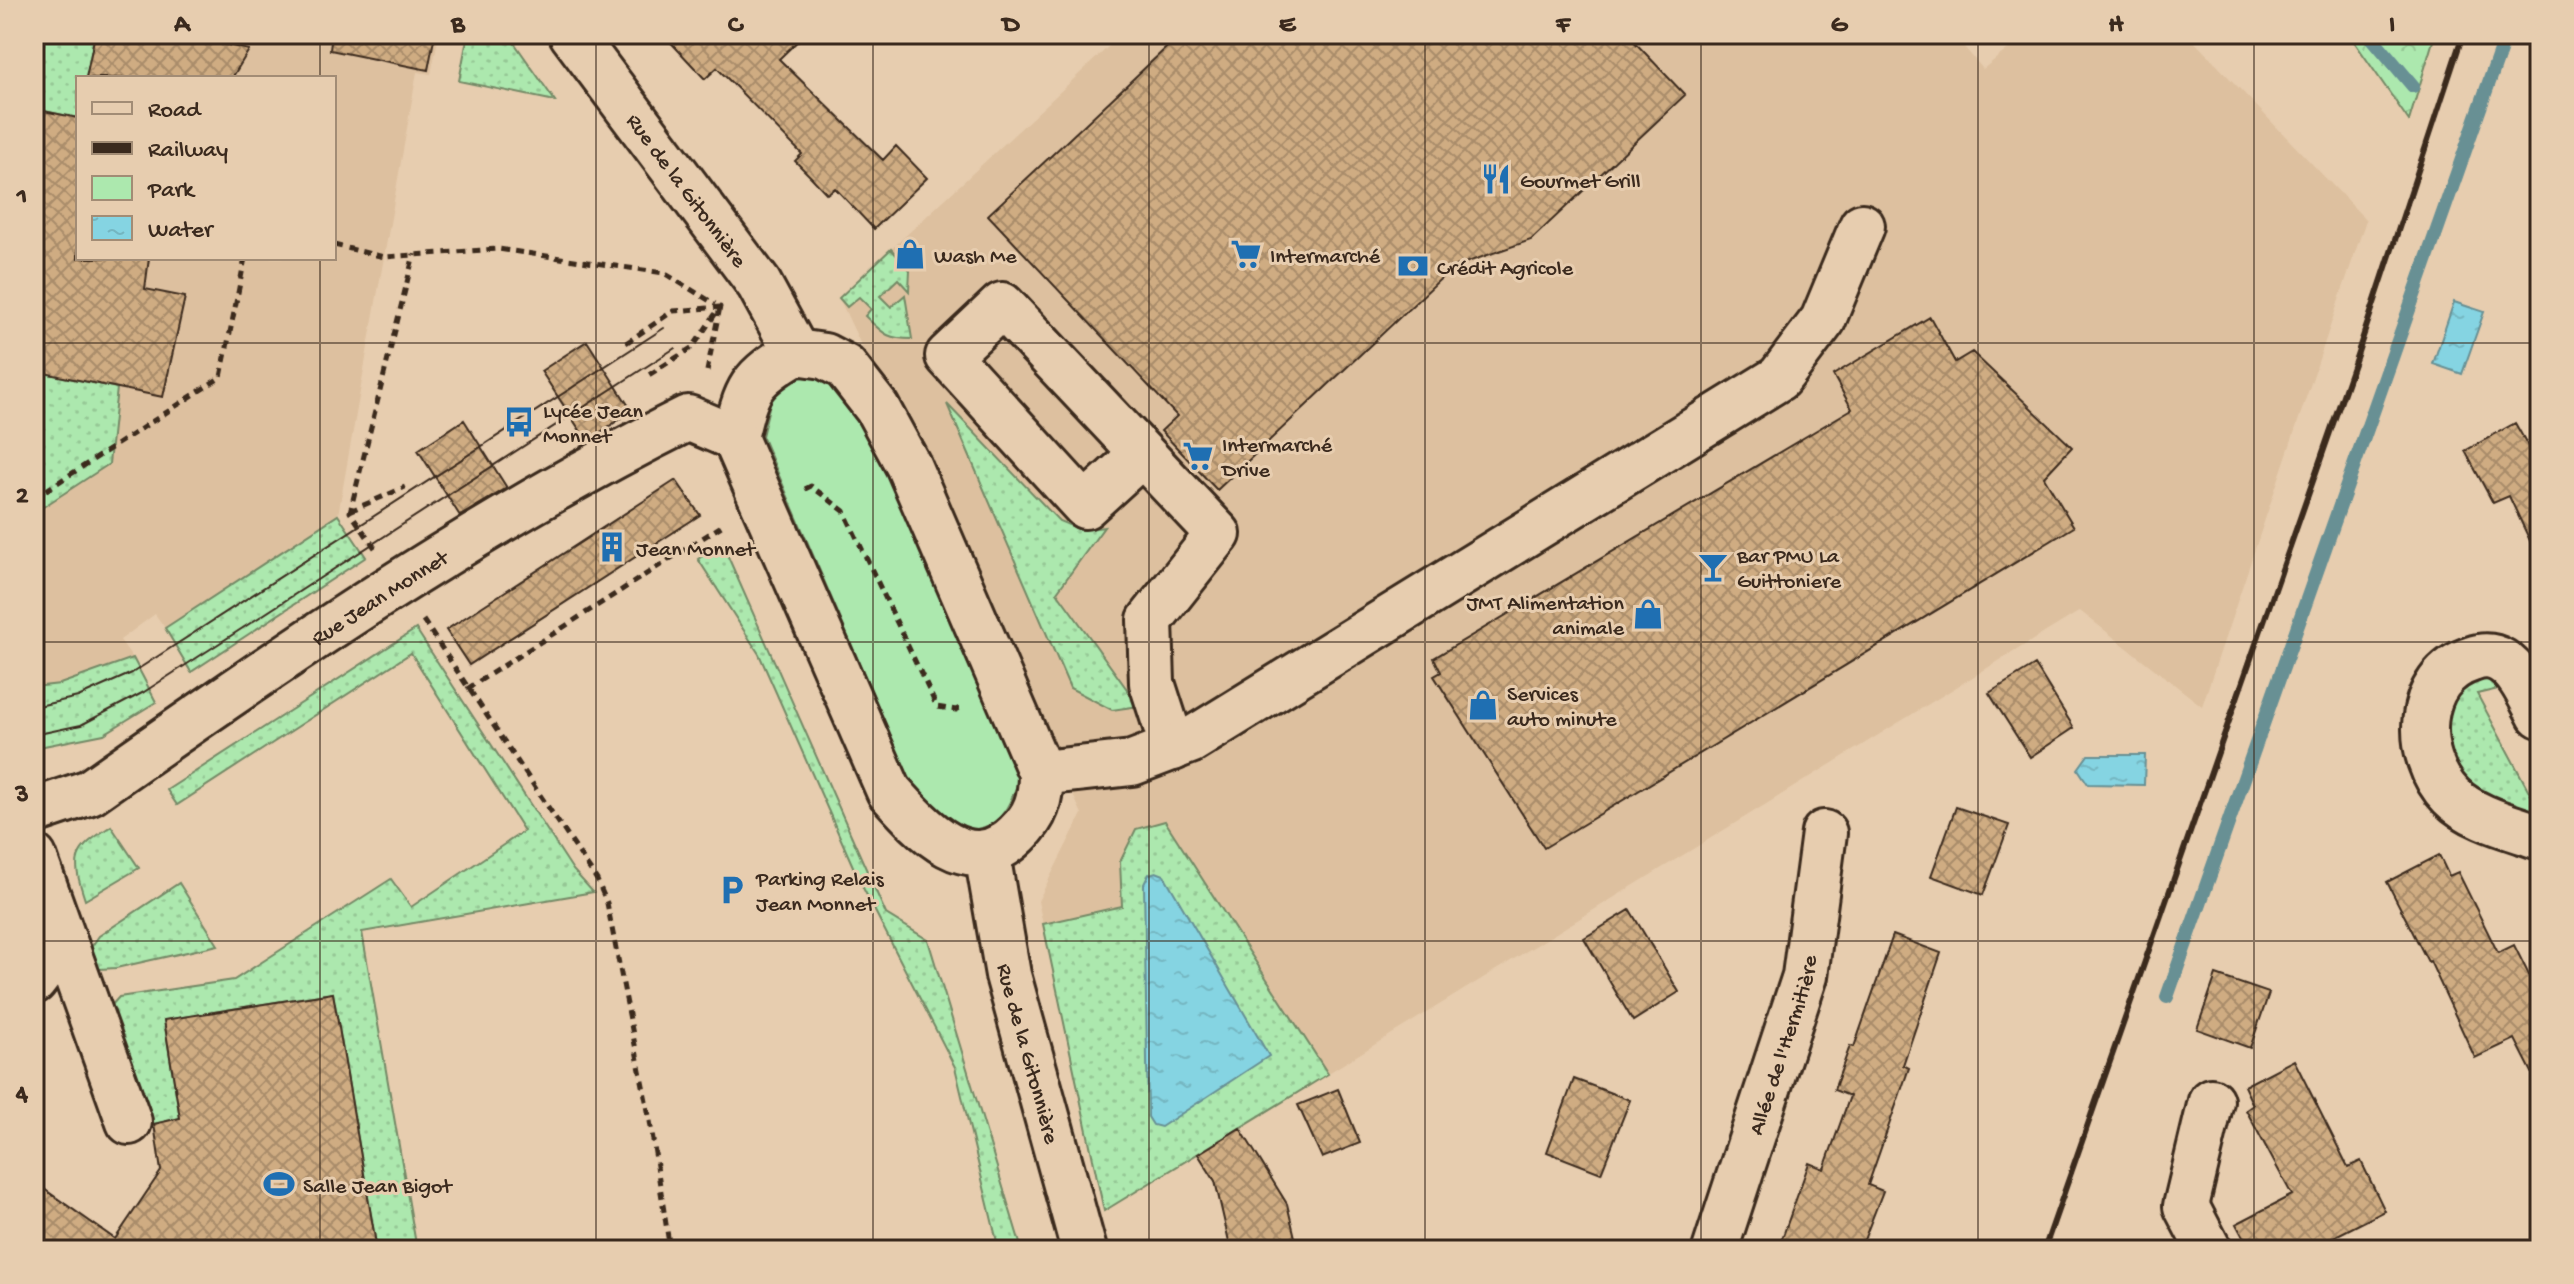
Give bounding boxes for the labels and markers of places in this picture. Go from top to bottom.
restaurant icon: Gourmet Grill [1479,162,1513,196]
place label: Gourmet Grill [1520,170,1641,196]
shop icon: Wash Me [893,237,927,271]
supermarket icon: Intermarché [1229,237,1263,271]
place label: Wash Me [934,245,1017,271]
place label: Intermarché [1270,245,1381,271]
bank icon: Crédit Agricole [1396,249,1430,283]
place label: Crédit Agricole [1437,257,1574,283]
place label: Lycée Jean Monnet [543,400,644,451]
bus stop icon: Lycée Jean Monnet [502,405,536,439]
place label: Intermarché Drive [1220,434,1333,485]
supermarket icon: Intermarché Drive [1181,439,1215,473]
building icon: Jean Monnet [595,530,629,564]
place label: Jean Monnet [636,538,757,564]
place label: Bar PMU La Guittoniere [1736,545,1842,596]
bar icon: Bar PMU La Guittoniere [1696,550,1730,584]
place label: JMT Alimentation animale [1467,592,1625,643]
shop icon: JMT Alimentation animale [1631,597,1665,631]
place label: Services auto minute [1507,683,1617,734]
shop icon: Services auto minute [1466,688,1500,722]
place label: Parking Relais Jean Monnet [755,868,885,919]
parking icon: Parking Relais Jean Monnet [715,873,749,907]
sports icon: Salle Jean Bigot [262,1167,296,1201]
place label: Salle Jean Bigot [303,1175,454,1201]

